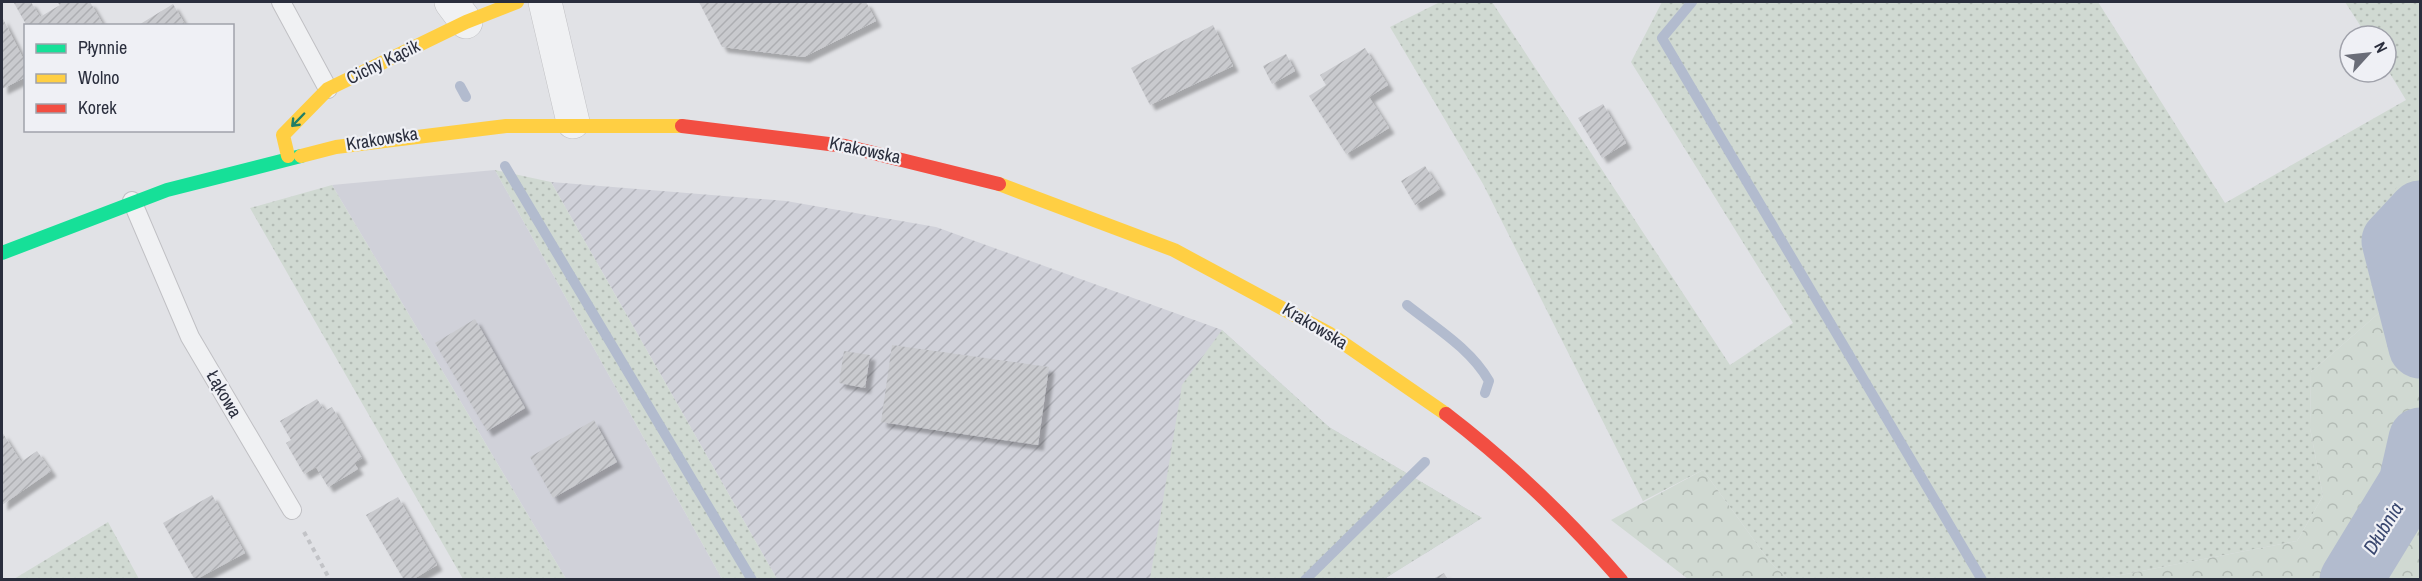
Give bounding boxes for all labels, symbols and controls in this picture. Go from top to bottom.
legend [24,24,234,132]
north arrow [2338,24,2398,84]
street label: Cichy Kącik [342,33,424,90]
text: Płynnie [78,35,127,60]
text: N [2369,38,2393,56]
text: Wolno [78,65,120,90]
text: Korek [78,95,117,120]
one-way arrow [291,112,305,127]
street label: Krakowska [344,121,420,156]
street label: Krakowska [827,130,903,169]
street label: Krakowska [1278,296,1353,355]
street label: Łąkowa [201,365,248,422]
water label: Dłubnia [2356,497,2409,559]

